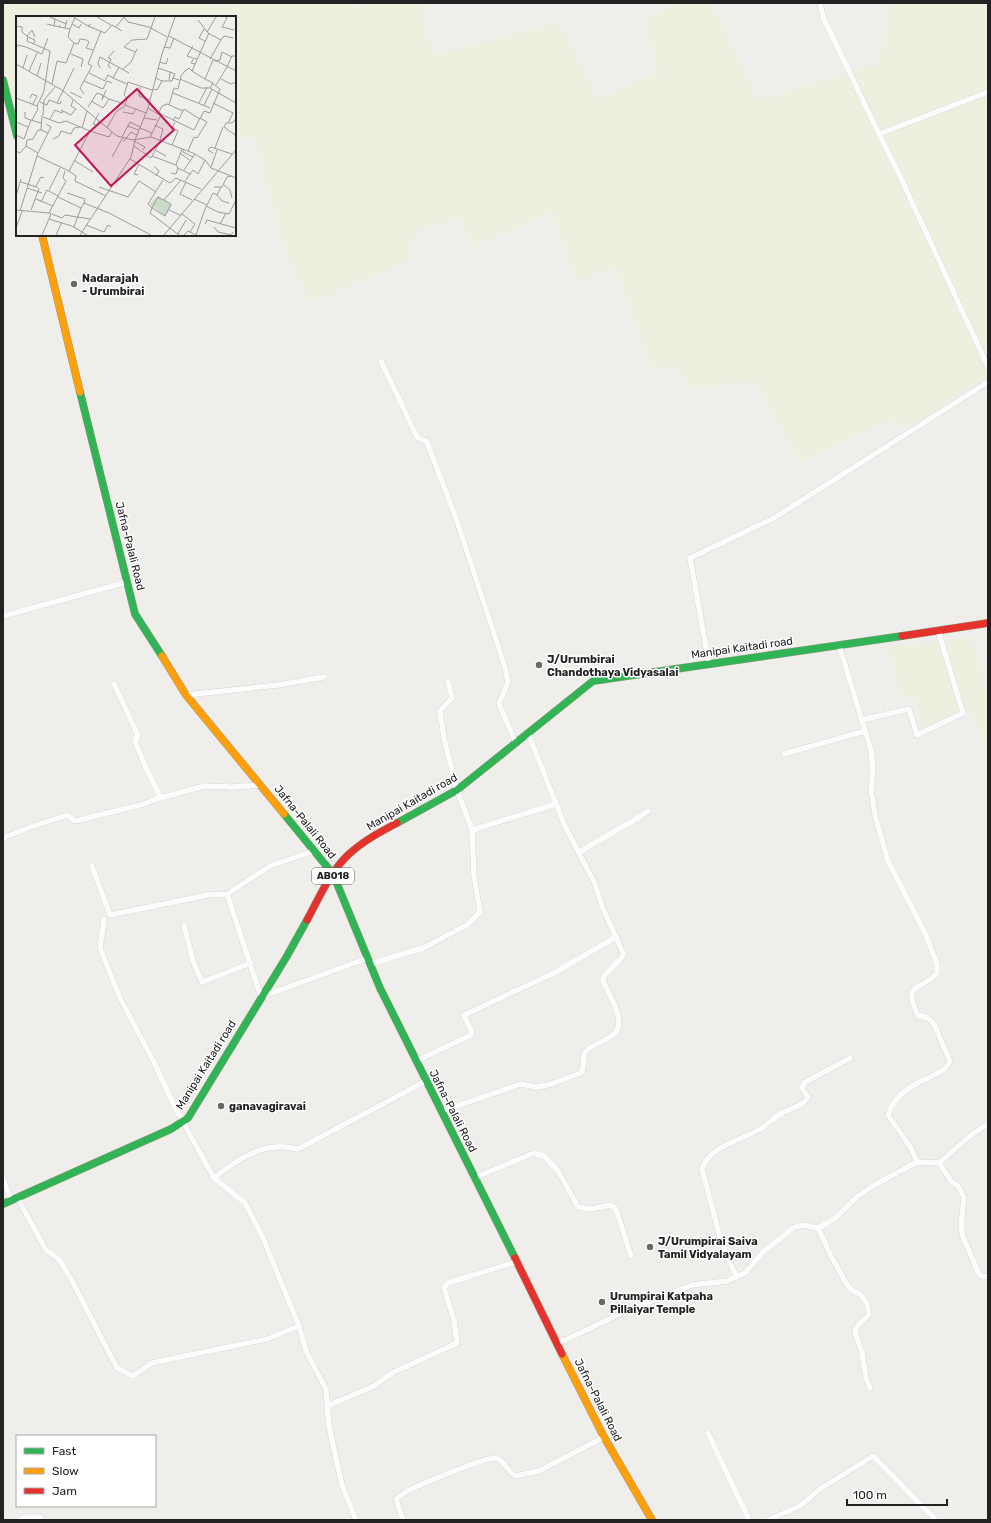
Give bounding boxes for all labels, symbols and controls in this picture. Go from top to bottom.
inset map [16,16,236,236]
place label: Nadarajah - Urumbirai [82,272,144,298]
marker: Nadarajah - Urumbirai [69,279,79,289]
street label: Jafna-Palali Road [113,500,147,592]
street label: Manipai Kaitadi road [690,634,794,662]
place label: J/Urumbirai Chandothaya Vidyasalai [547,653,678,679]
marker: J/Urumbirai Chandothaya Vidyasalai [534,660,544,670]
street label: Manipai Kaitadi road [364,771,460,833]
street label: Jafna-Palali Road [271,783,339,861]
road number: AB018 [312,868,354,884]
street label: Manipai Kaitadi road [173,1018,239,1112]
street label: Jafna-Palali Road [427,1067,479,1155]
place label: ganavagiravai [229,1100,306,1113]
marker: ganavagiravai [216,1101,226,1111]
place label: J/Urumpirai Saiva Tamil Vidyalayam [658,1235,758,1261]
marker: J/Urumpirai Saiva Tamil Vidyalayam [645,1242,655,1252]
place label: Urumpirai Katpaha Pillaiyar Temple [610,1290,713,1316]
marker: Urumpirai Katpaha Pillaiyar Temple [597,1297,607,1307]
street label: Jafna-Palali Road [572,1356,624,1444]
legend [16,1435,156,1507]
text: Fast [52,1444,76,1458]
text: Slow [52,1464,79,1478]
scale bar [847,1481,947,1507]
text: Jam [52,1484,77,1498]
text: 100 m [853,1488,887,1502]

